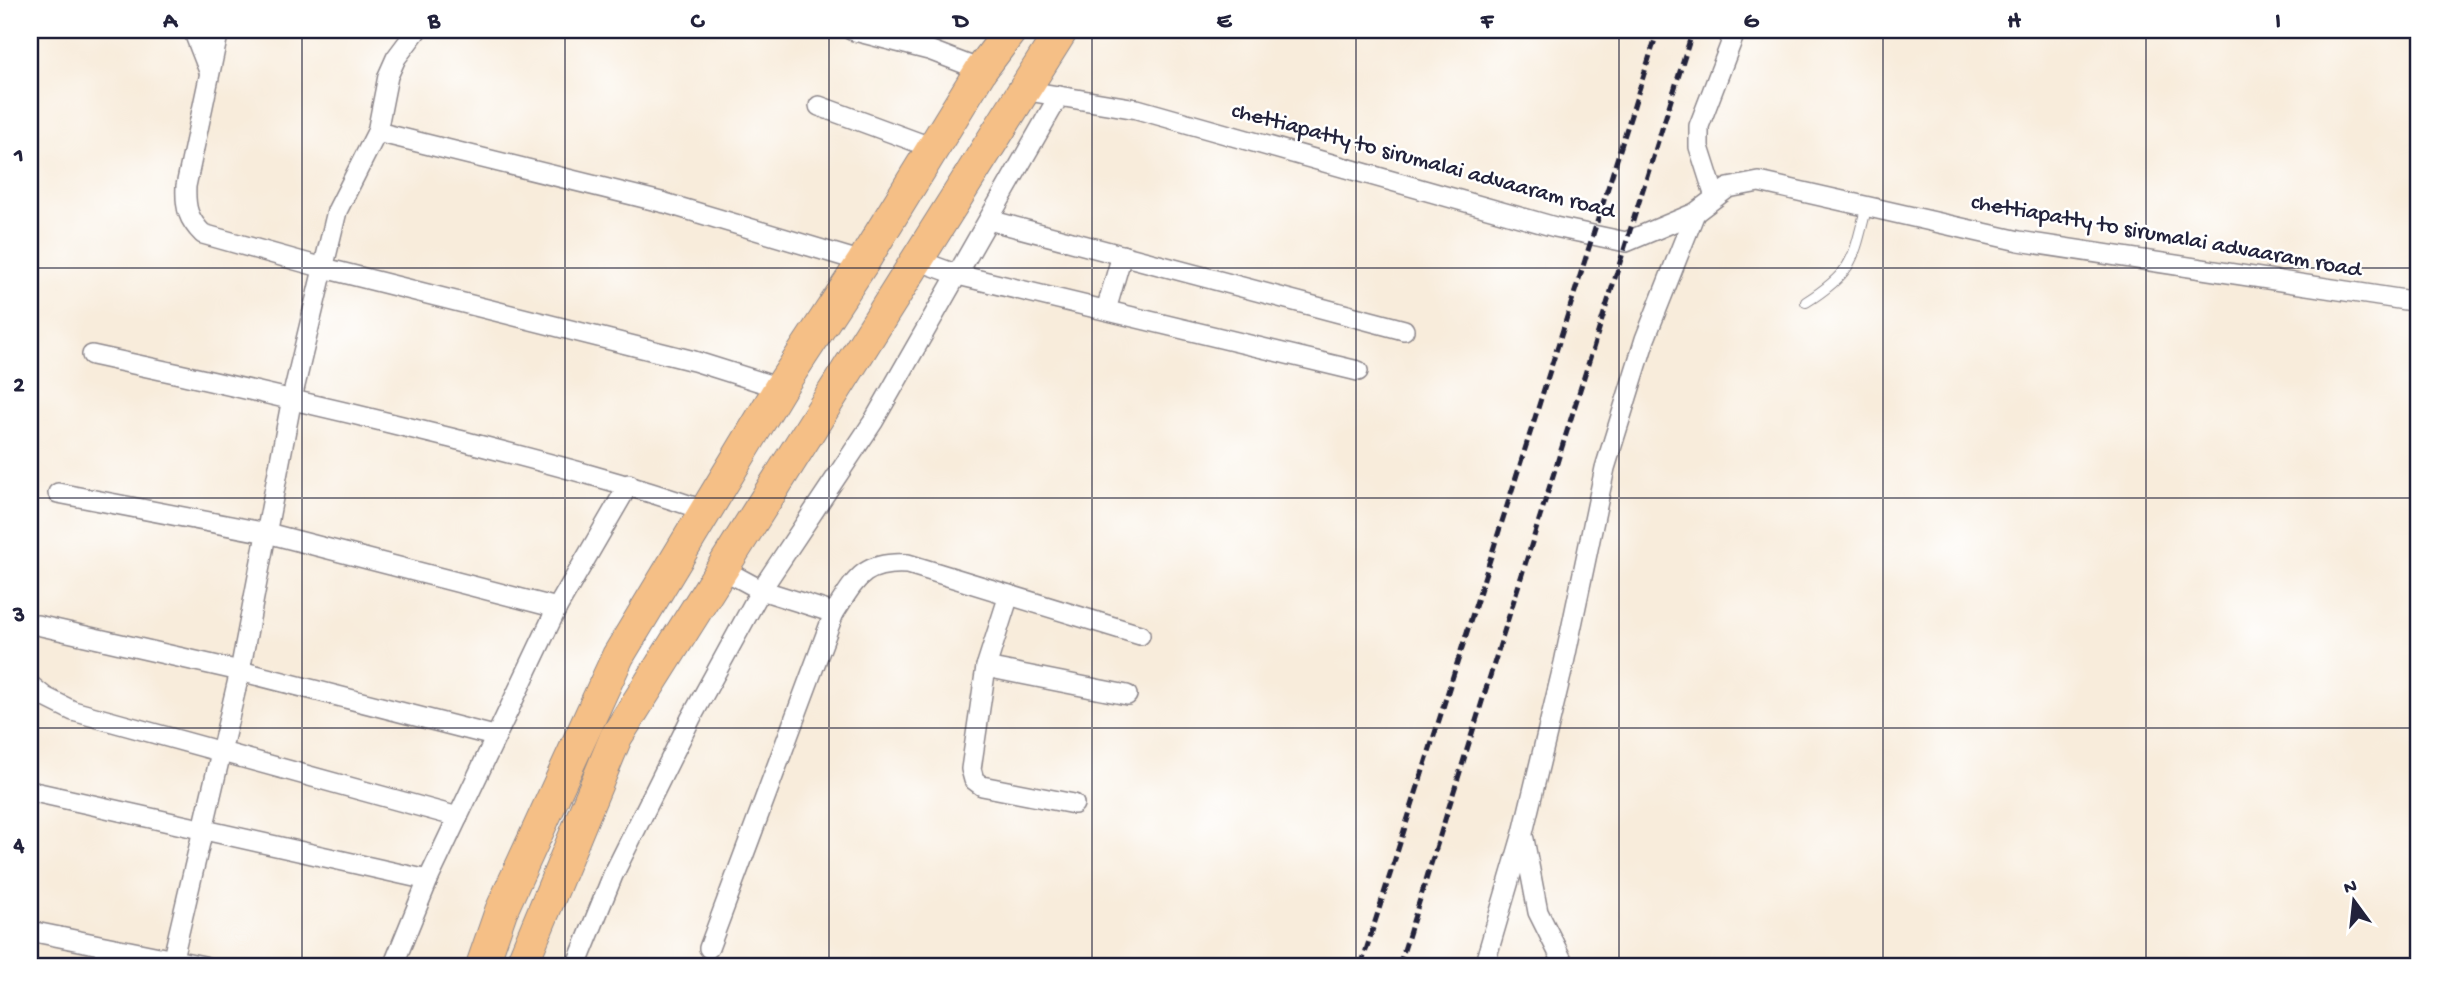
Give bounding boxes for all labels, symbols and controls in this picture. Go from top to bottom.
text: A [162,9,178,36]
text: B [427,9,441,36]
text: C [691,9,706,36]
text: D [952,9,970,36]
text: E [1217,9,1233,36]
text: F [1480,9,1495,36]
text: G [1744,9,1760,36]
text: H [2007,9,2021,36]
text: I [2275,9,2281,36]
street label: chettiapatty to sirumalai advaaram road [1228,98,1619,227]
text: 1 [13,143,24,170]
street label: chettiapatty to sirumalai advaaram road [1969,189,2365,285]
text: 2 [13,373,25,400]
text: 3 [12,603,25,630]
text: 4 [13,833,25,860]
north arrow [2318,866,2388,936]
text: N [2342,875,2359,901]

